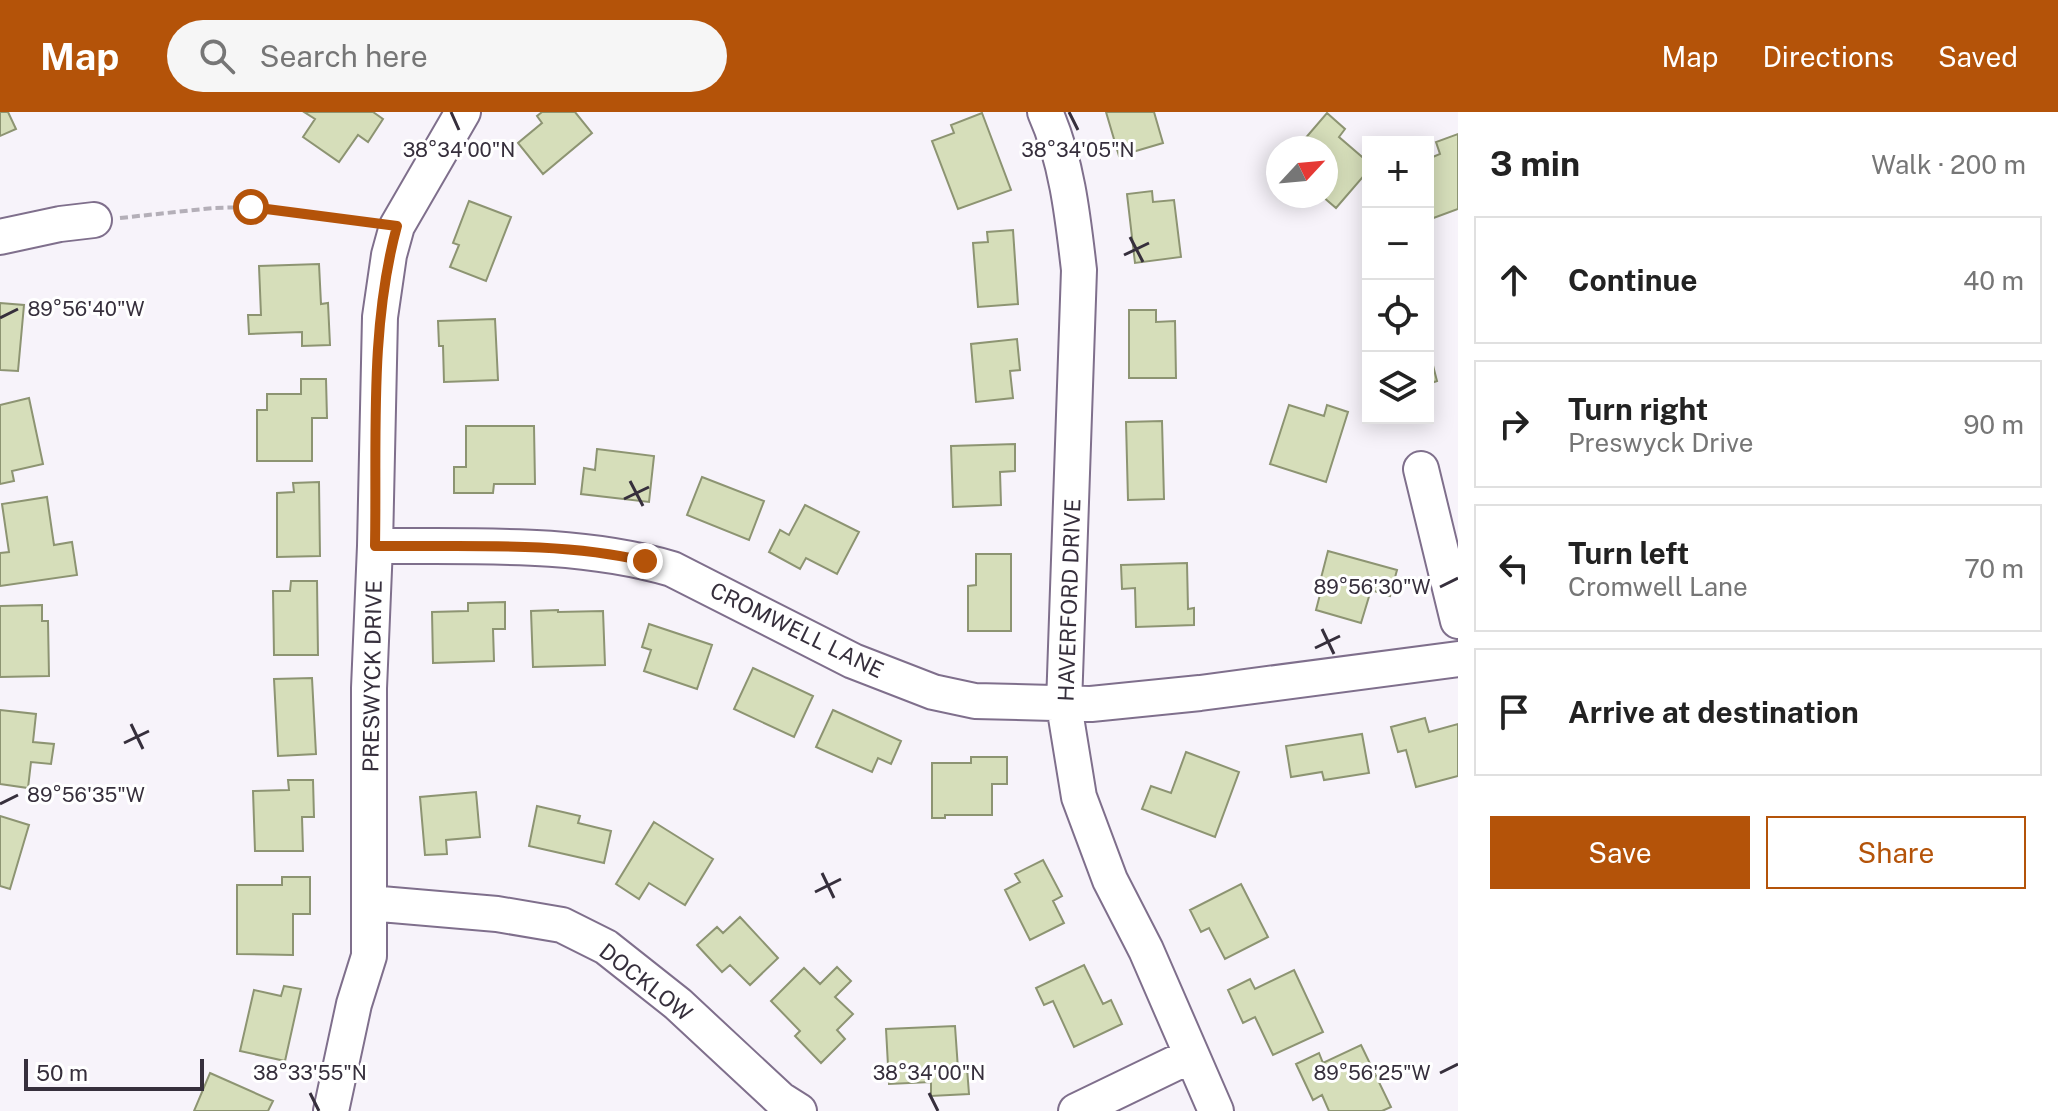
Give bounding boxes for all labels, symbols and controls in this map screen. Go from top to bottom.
search box [167,20,727,92]
text: Map [40,34,119,79]
icon: search [195,34,239,78]
text: Search here [259,38,428,74]
text: Map [1662,40,1718,73]
text: Directions [1762,40,1894,73]
text: Saved [1938,40,2018,73]
north arrow [1266,136,1338,208]
map controls [1362,136,1434,424]
button: + [1362,136,1434,208]
text: 38°34'00"N [403,138,515,162]
text: 38°34'05"N [1021,138,1135,162]
text: 3 min [1490,144,1580,184]
text: Walk · 200 m [1871,149,2026,180]
route start [233,189,269,225]
button: − [1362,208,1434,280]
icon: ahead [1492,258,1536,302]
text: Continue [1568,262,1698,298]
text: 40 m [1963,265,2024,296]
button: locate [1362,280,1434,352]
text: 89°56'40"W [27,297,145,321]
button: layers [1362,352,1434,424]
text: Turn right [1568,391,1708,427]
icon: right [1492,402,1536,446]
text: 90 m [1963,409,2024,440]
text: Preswyck Drive [1568,427,1754,458]
street label: HAVERFORD DRIVE [1052,498,1086,702]
text: Turn left [1568,535,1689,571]
route end [627,543,663,579]
icon: left [1492,546,1536,590]
text: 70 m [1964,553,2024,584]
text: Cromwell Lane [1568,571,1748,602]
text: 89°56'30"W [1313,575,1431,599]
street label: CROMWELL LANE [706,577,888,683]
street label: PRESWYCK DRIVE [357,580,387,772]
icon: arrive [1492,690,1536,734]
text: Arrive at destination [1568,694,1859,730]
text: 89°56'35"W [27,783,145,807]
button: Save [1490,816,1750,889]
button: Share [1766,816,2026,889]
street label: DOCKLOW [594,938,698,1026]
scale bar [24,1055,204,1091]
text: 50 m [36,1060,88,1086]
text: 38°33'55"N [253,1061,367,1085]
text: 38°34'00"N [873,1061,985,1085]
text: 89°56'25"W [1313,1061,1431,1085]

